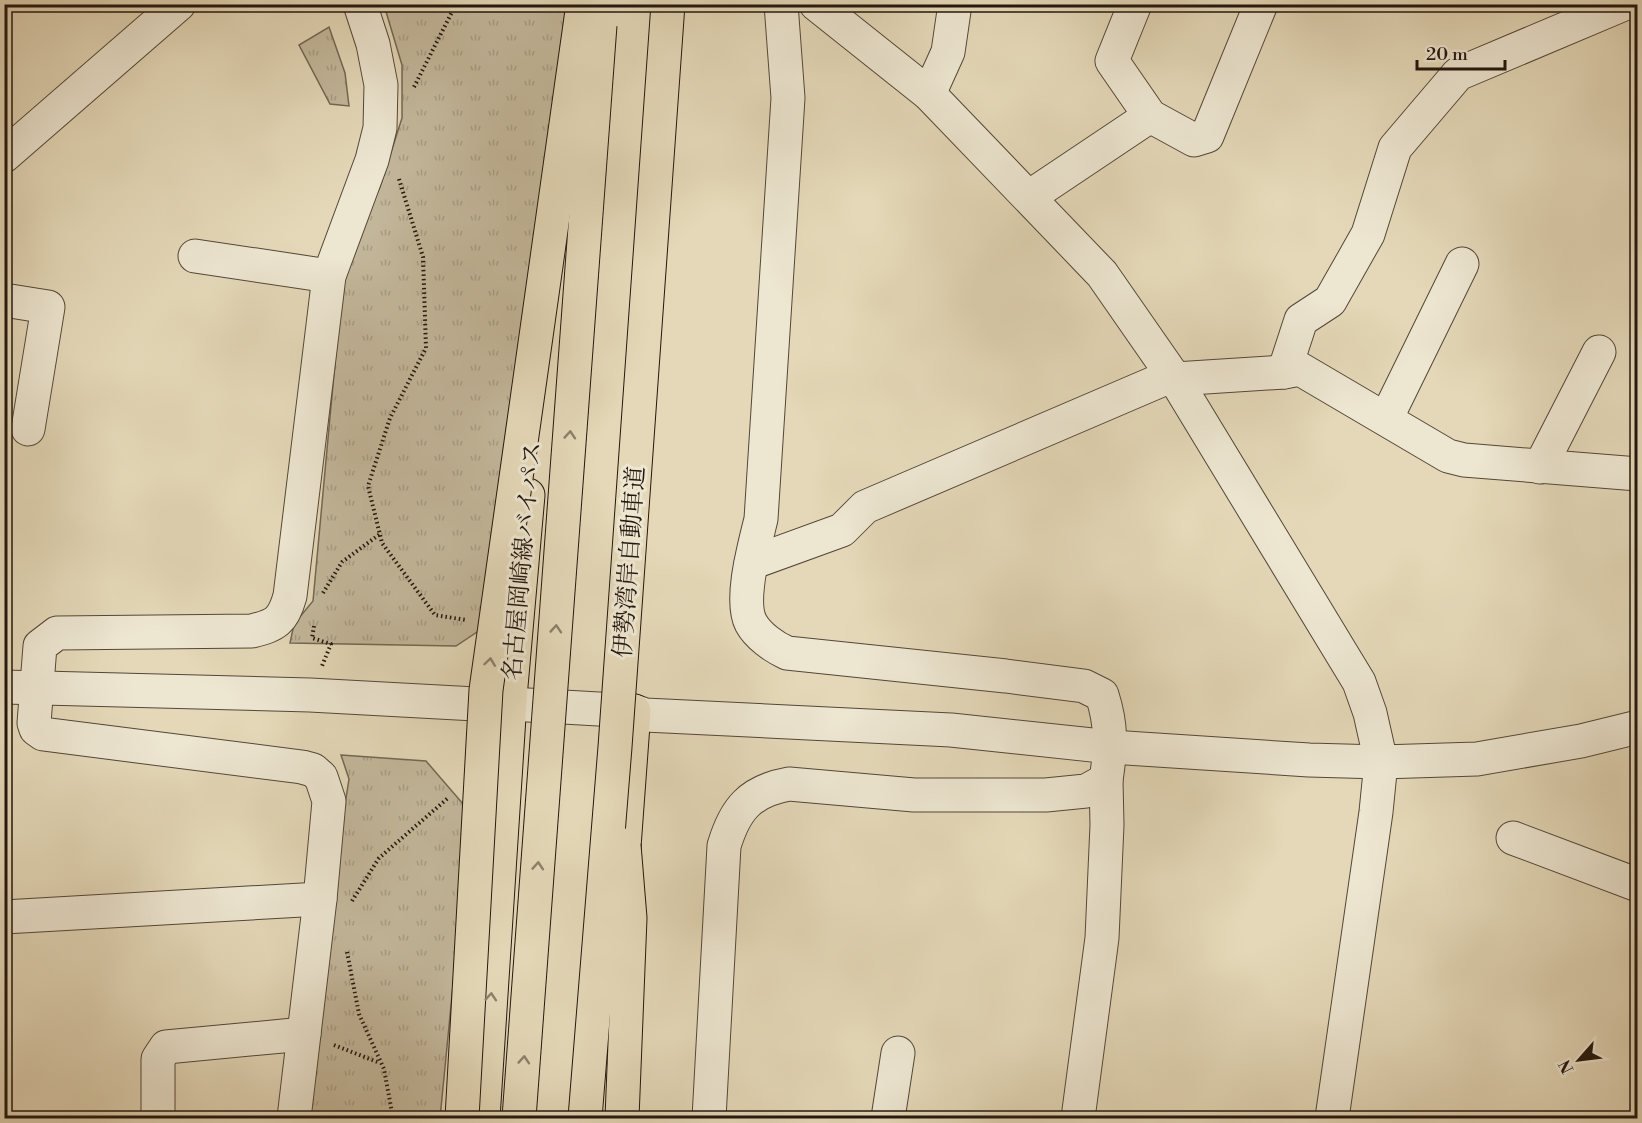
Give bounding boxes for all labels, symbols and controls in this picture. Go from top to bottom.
scale bar [1417,33,1506,71]
text: 20 m [1426,43,1468,66]
one-way arrow [563,430,576,439]
street label: 名古屋岡崎線バイパス [498,440,548,682]
street label: 伊勢湾岸自動車道 [608,465,652,659]
one-way arrow [549,625,562,634]
one-way arrow [483,657,495,667]
one-way arrow [531,861,544,870]
one-way arrow [484,993,497,1002]
north arrow [1549,1030,1609,1090]
one-way arrow [517,1056,530,1065]
text: N [1555,1056,1578,1077]

